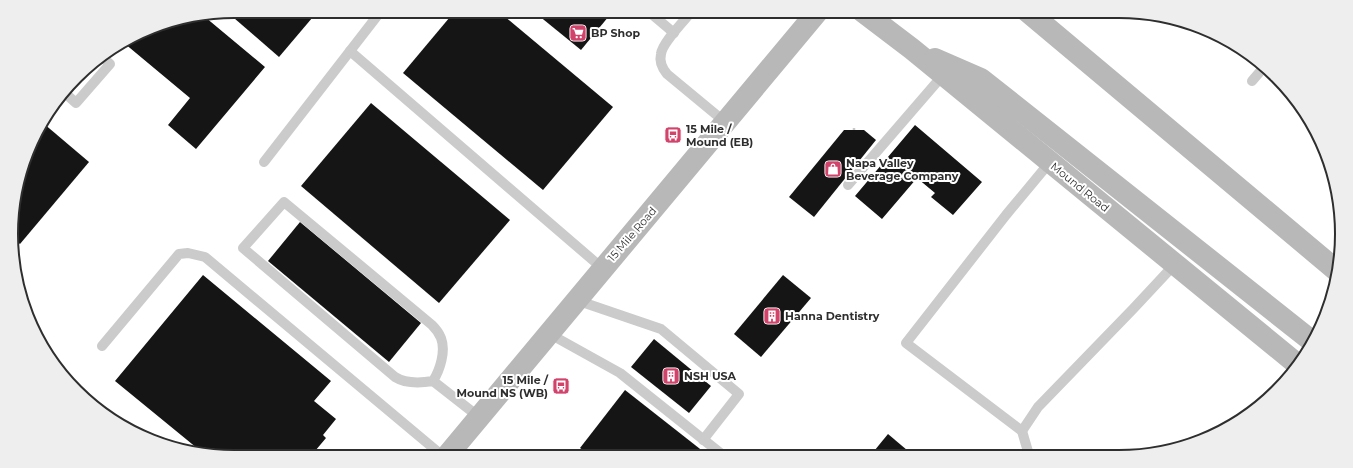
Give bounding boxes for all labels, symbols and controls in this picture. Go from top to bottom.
supermarket icon: BP Shop [568,23,588,43]
place label: BP Shop [591,26,640,40]
place label: 15 Mile / Mound (EB) [686,122,753,149]
bus stop icon: 15 Mile / Mound (EB) [663,125,683,145]
place label: Napa Valley Beverage Company [846,156,959,183]
shop icon: Napa Valley Beverage Company [823,159,843,179]
street label: Mound Road [1048,159,1112,215]
street label: 15 Mile Road [604,204,660,264]
building icon: Hanna Dentistry [762,306,782,326]
place label: Hanna Dentistry [785,309,880,323]
building icon: NSH USA [661,366,681,386]
place label: NSH USA [684,369,737,383]
place label: 15 Mile / Mound NS (WB) [456,373,549,400]
bus stop icon: 15 Mile / Mound NS (WB) [551,376,571,396]

